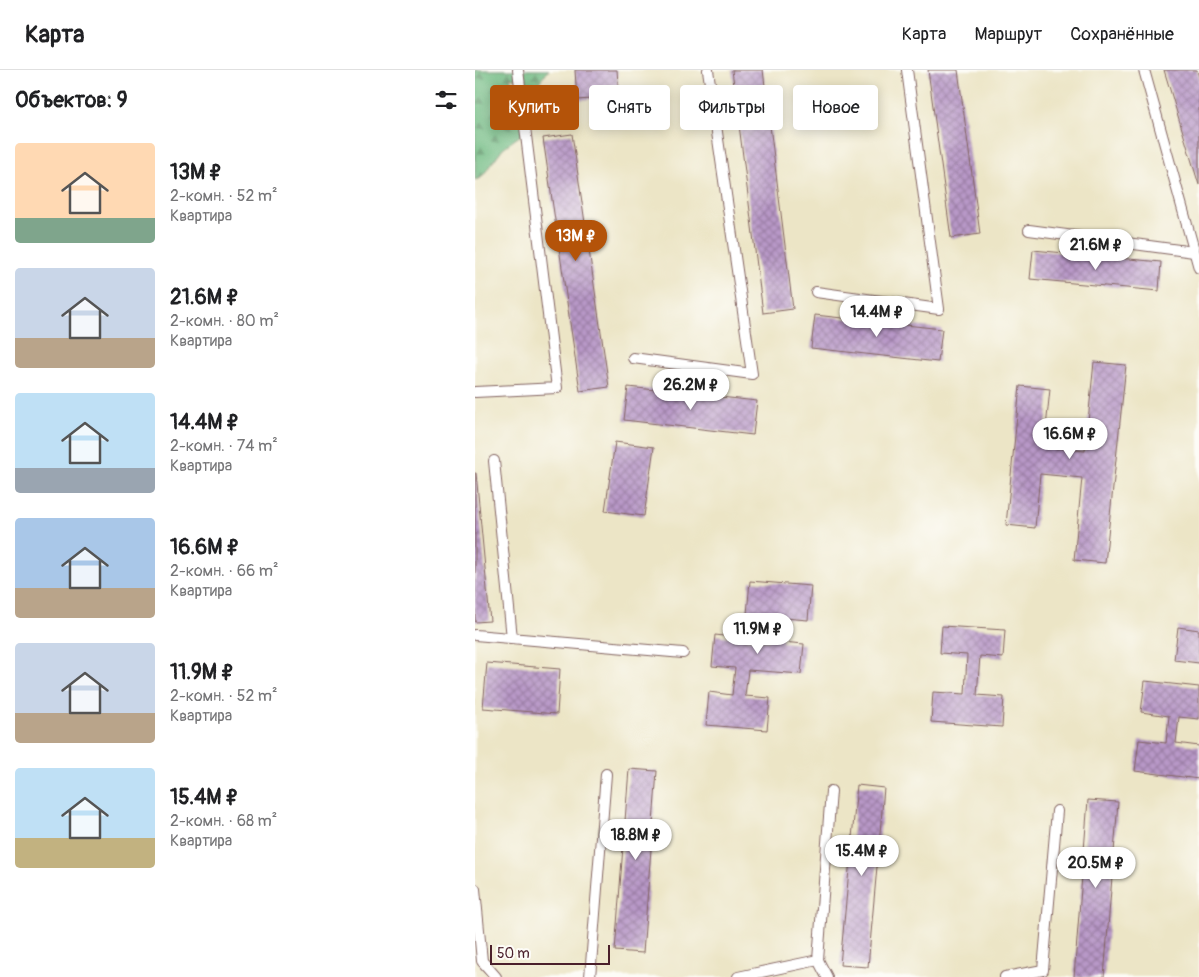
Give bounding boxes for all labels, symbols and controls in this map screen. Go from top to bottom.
text: Карта [25,20,84,49]
text: Карта [902,23,946,46]
text: Маршрут [974,23,1042,46]
text: Сохранённые [1070,23,1174,46]
chip: Купить [490,85,579,130]
chip: Снять [589,85,670,130]
chip: Фильтры [680,85,783,130]
chip: Новое [793,85,878,130]
icon: filters [432,86,460,114]
text: Объектов: 9 [15,87,128,114]
text: 13M ₽ [170,159,222,186]
icon: home [55,163,115,223]
text: 2-комн. · 52 m² [170,186,278,206]
text: Квартира [170,206,232,226]
pin: 13M ₽ [541,220,611,262]
text: 13M ₽ [556,226,596,246]
pin: 21.6M ₽ [1050,228,1142,271]
text: 21.6M ₽ [1070,235,1122,255]
text: 21.6M ₽ [170,284,239,311]
icon: home [55,288,115,348]
pin: 14.4M ₽ [831,296,923,338]
text: 14.4M ₽ [851,302,903,322]
text: 2-комн. · 80 m² [170,311,279,331]
text: Квартира [170,331,232,351]
pin: 26.2M ₽ [645,368,737,411]
text: 26.2M ₽ [663,375,719,395]
text: 14.4M ₽ [170,409,239,436]
icon: home [55,413,115,473]
pin: 16.6M ₽ [1024,418,1116,460]
text: 16.6M ₽ [1044,424,1096,444]
text: 2-комн. · 74 m² [170,436,278,456]
text: Квартира [170,456,232,476]
text: 16.6M ₽ [170,534,240,561]
icon: home [55,538,115,598]
text: 2-комн. · 66 m² [170,561,279,581]
text: Квартира [170,581,232,601]
pin: 11.9M ₽ [712,612,804,655]
text: 11.9M ₽ [734,619,782,639]
text: 11.9M ₽ [170,659,234,686]
icon: home [55,663,115,723]
text: 2-комн. · 52 m² [170,686,278,706]
text: Квартира [170,706,232,726]
text: 15.4M ₽ [170,784,239,811]
icon: home [55,788,115,848]
text: 2-комн. · 68 m² [170,811,277,831]
pin: 18.8M ₽ [590,818,682,861]
text: 18.8M ₽ [611,825,661,845]
text: Квартира [170,831,232,851]
pin: 15.4M ₽ [816,834,908,877]
text: 15.4M ₽ [836,841,888,861]
pin: 20.5M ₽ [1050,846,1142,889]
text: 20.5M ₽ [1068,853,1124,873]
scale bar [490,942,610,965]
text: 50 m [497,945,530,962]

